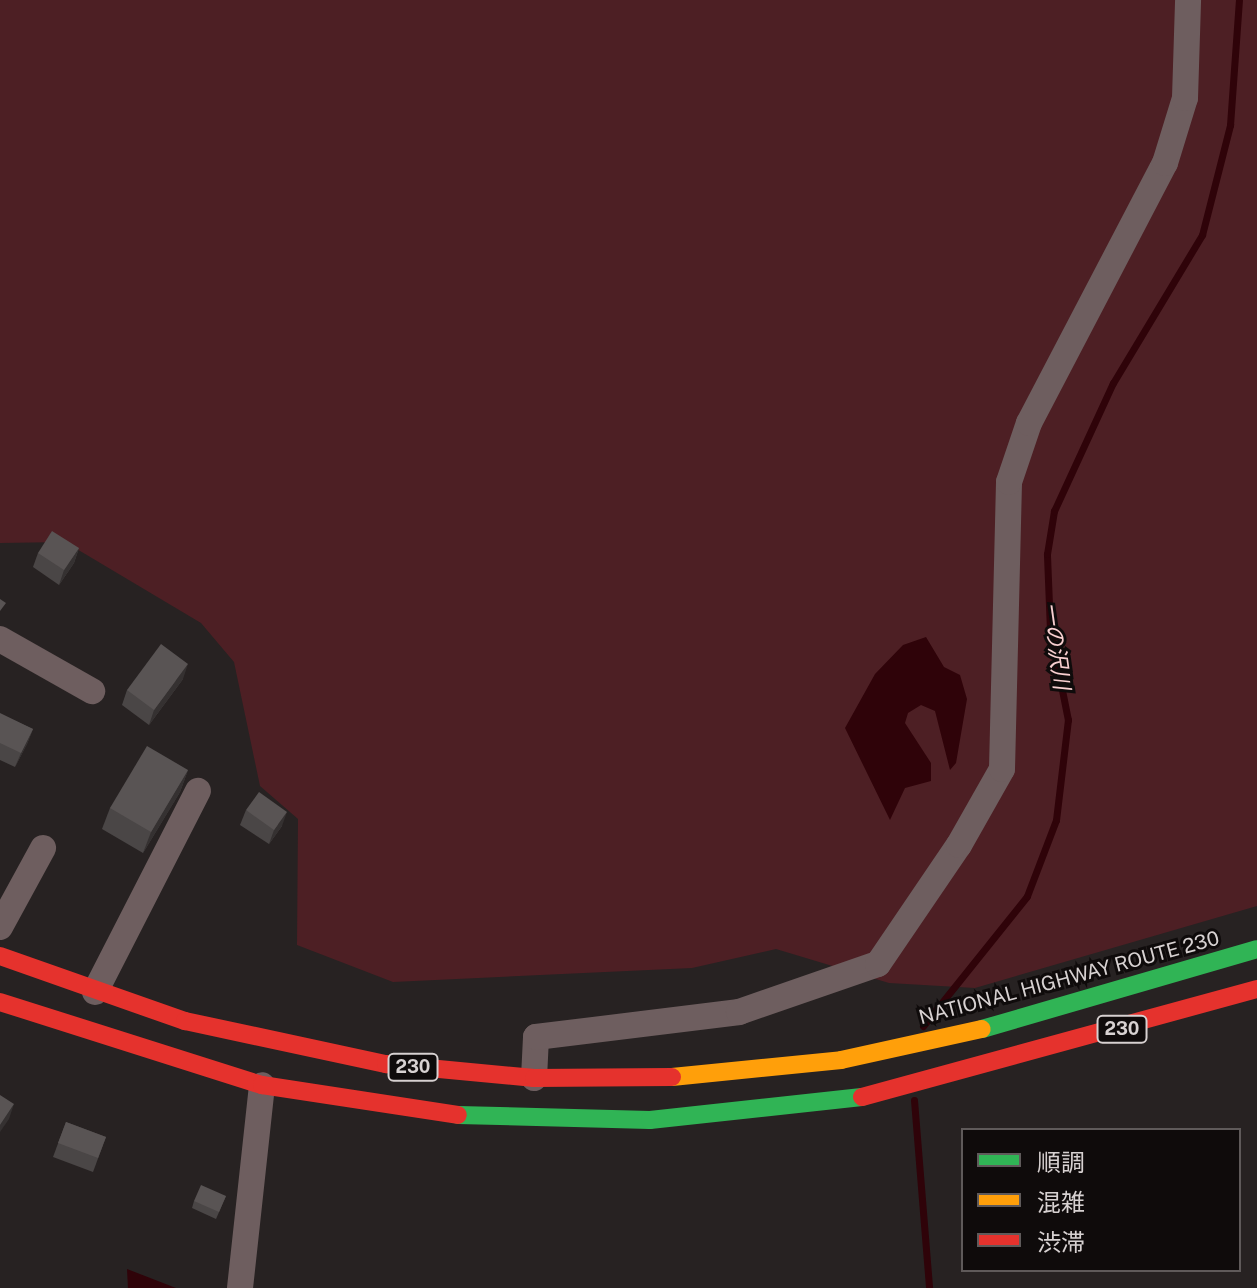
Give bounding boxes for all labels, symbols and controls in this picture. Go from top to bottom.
water label: 一の沢川 [1037,601,1075,691]
street label: NATIONAL HIGHWAY ROUTE 230 [916,926,1222,1030]
road number: 230 [1096,1015,1148,1043]
road number: 230 [387,1053,439,1081]
legend [961,1128,1241,1272]
text: 順調 [1037,1148,1085,1176]
text: 混雑 [1037,1188,1085,1216]
text: 渋滞 [1037,1228,1085,1256]

